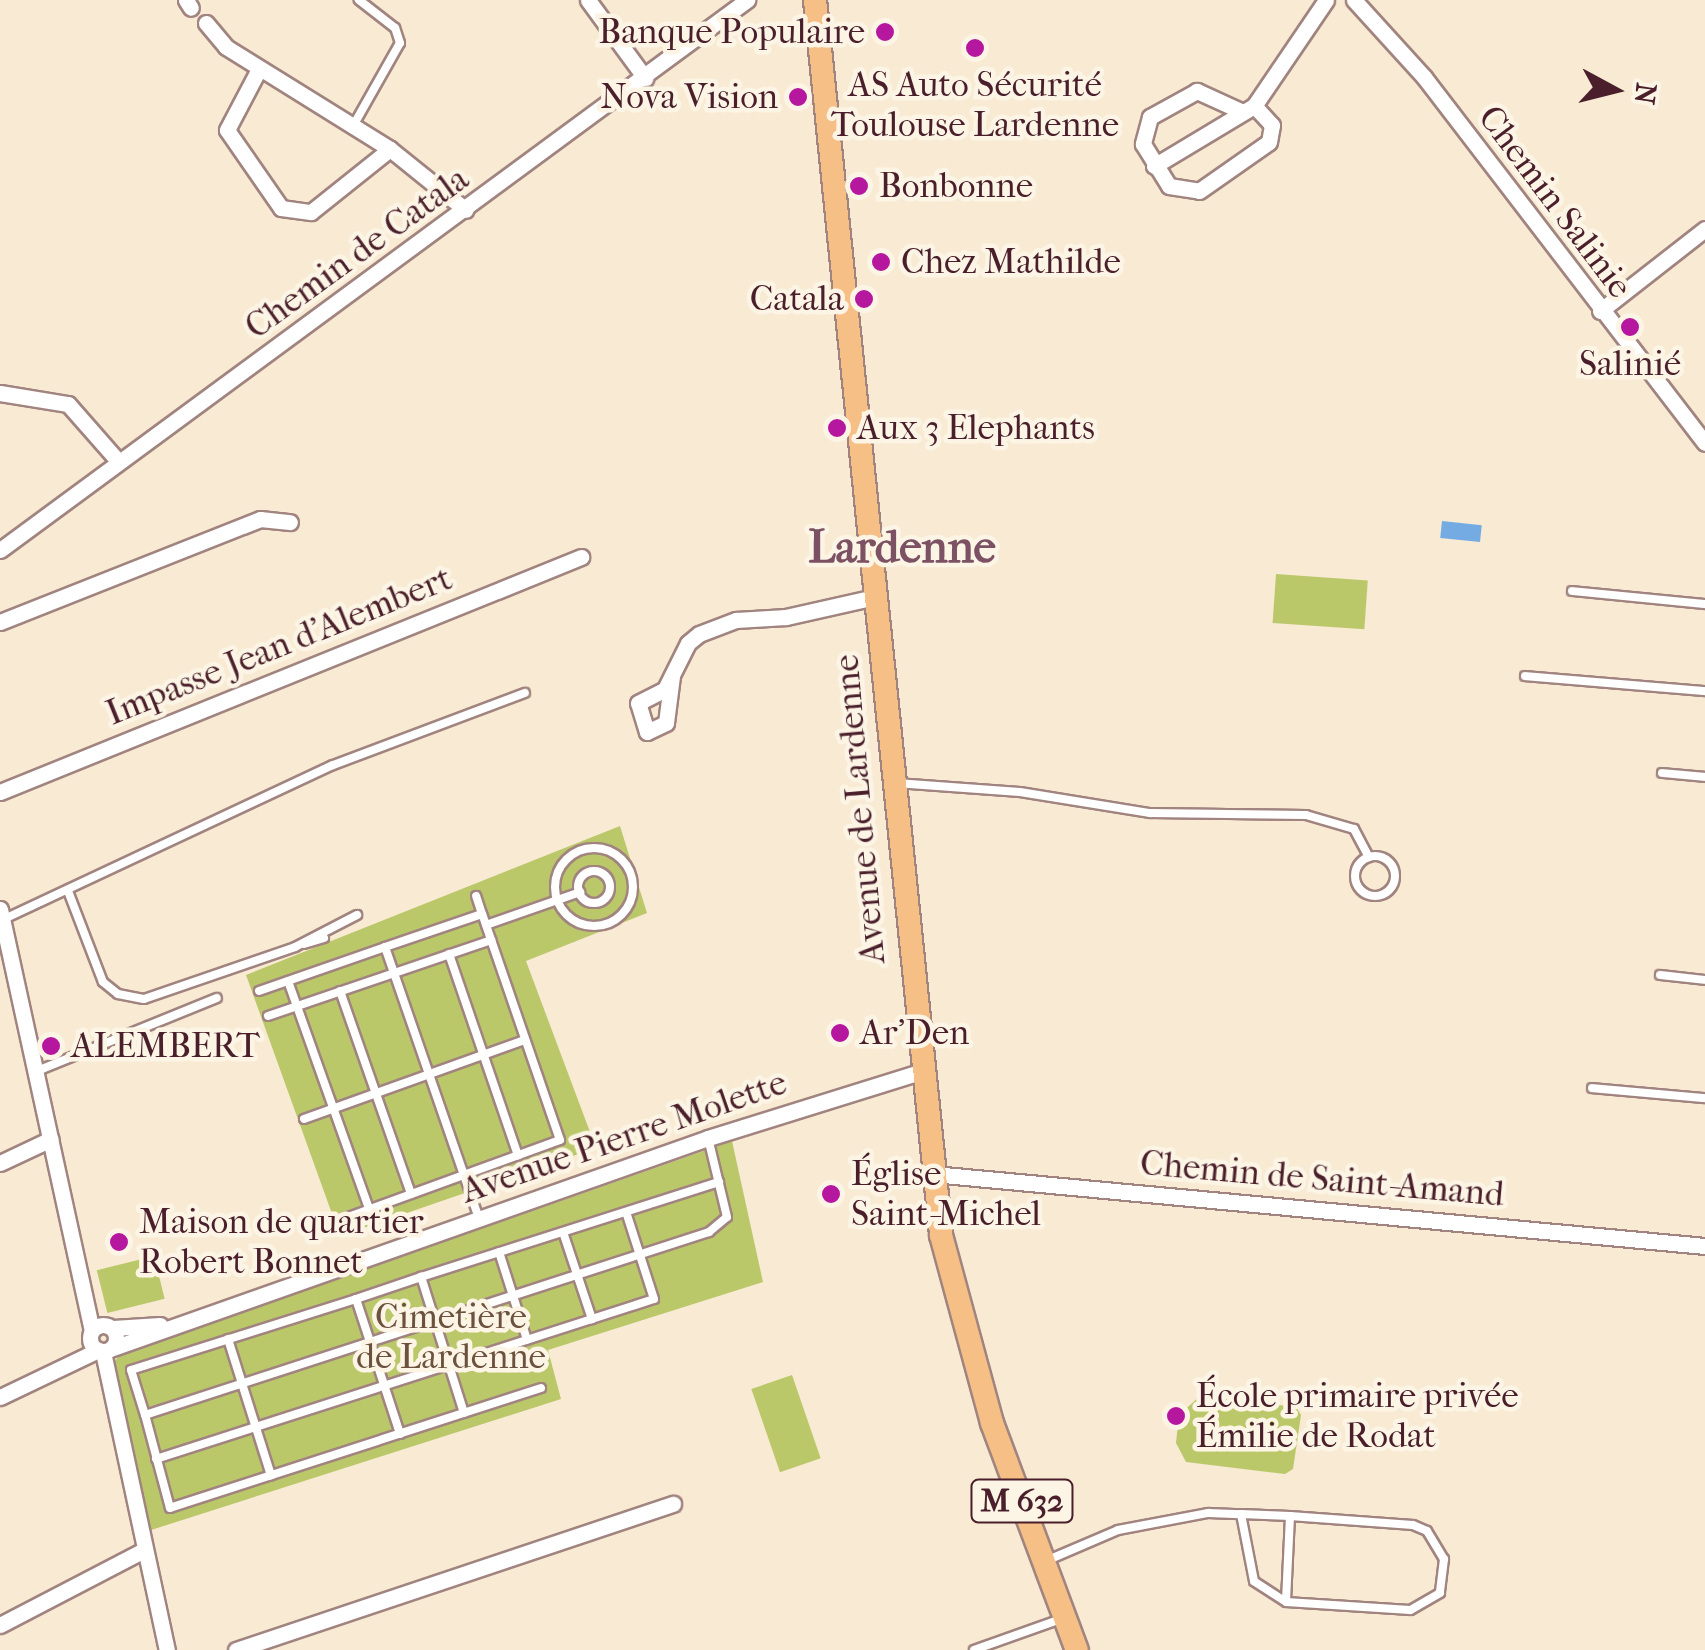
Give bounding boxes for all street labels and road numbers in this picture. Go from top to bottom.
street label: Chemin Salinie [1469,98,1641,306]
street label: Chemin de Catala [237,158,477,348]
street label: Impasse Jean d'Alembert [100,557,458,735]
street label: Avenue de Lardenne [826,653,894,965]
street label: Avenue Pierre Molette [456,1062,792,1212]
street label: Chemin de Saint-Amand [1138,1142,1506,1216]
road number: M 632 [970,1474,1074,1528]

